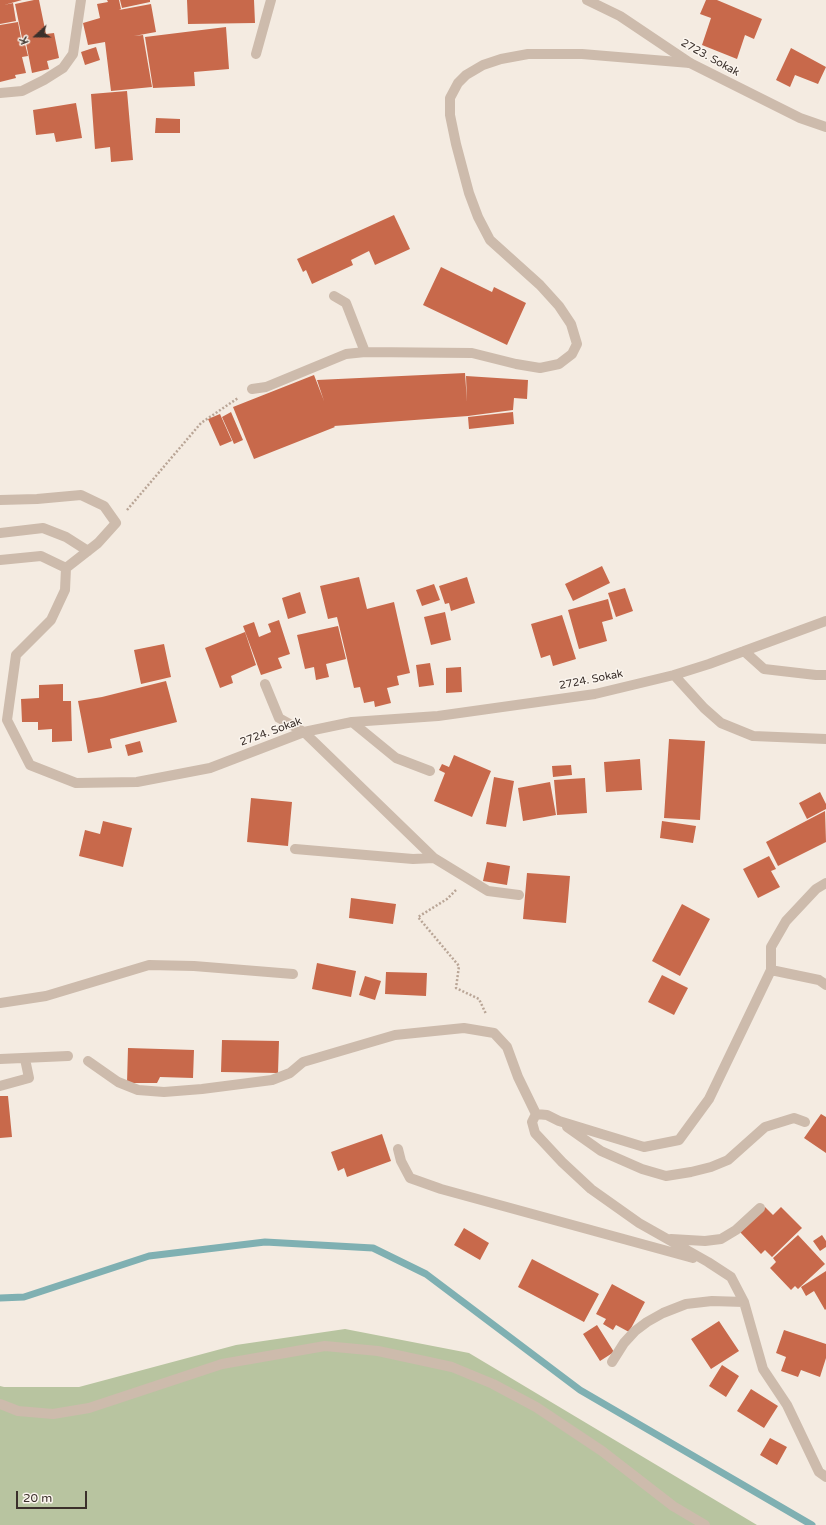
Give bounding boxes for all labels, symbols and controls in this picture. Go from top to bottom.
north arrow [16,16,56,56]
text: K [17,35,32,46]
street label: 2723. Sokak [678,37,742,79]
street label: 2724. Sokak [558,667,624,693]
street label: 2724. Sokak [238,715,304,749]
scale bar [18,1483,89,1509]
text: 20 m [23,1491,52,1505]

